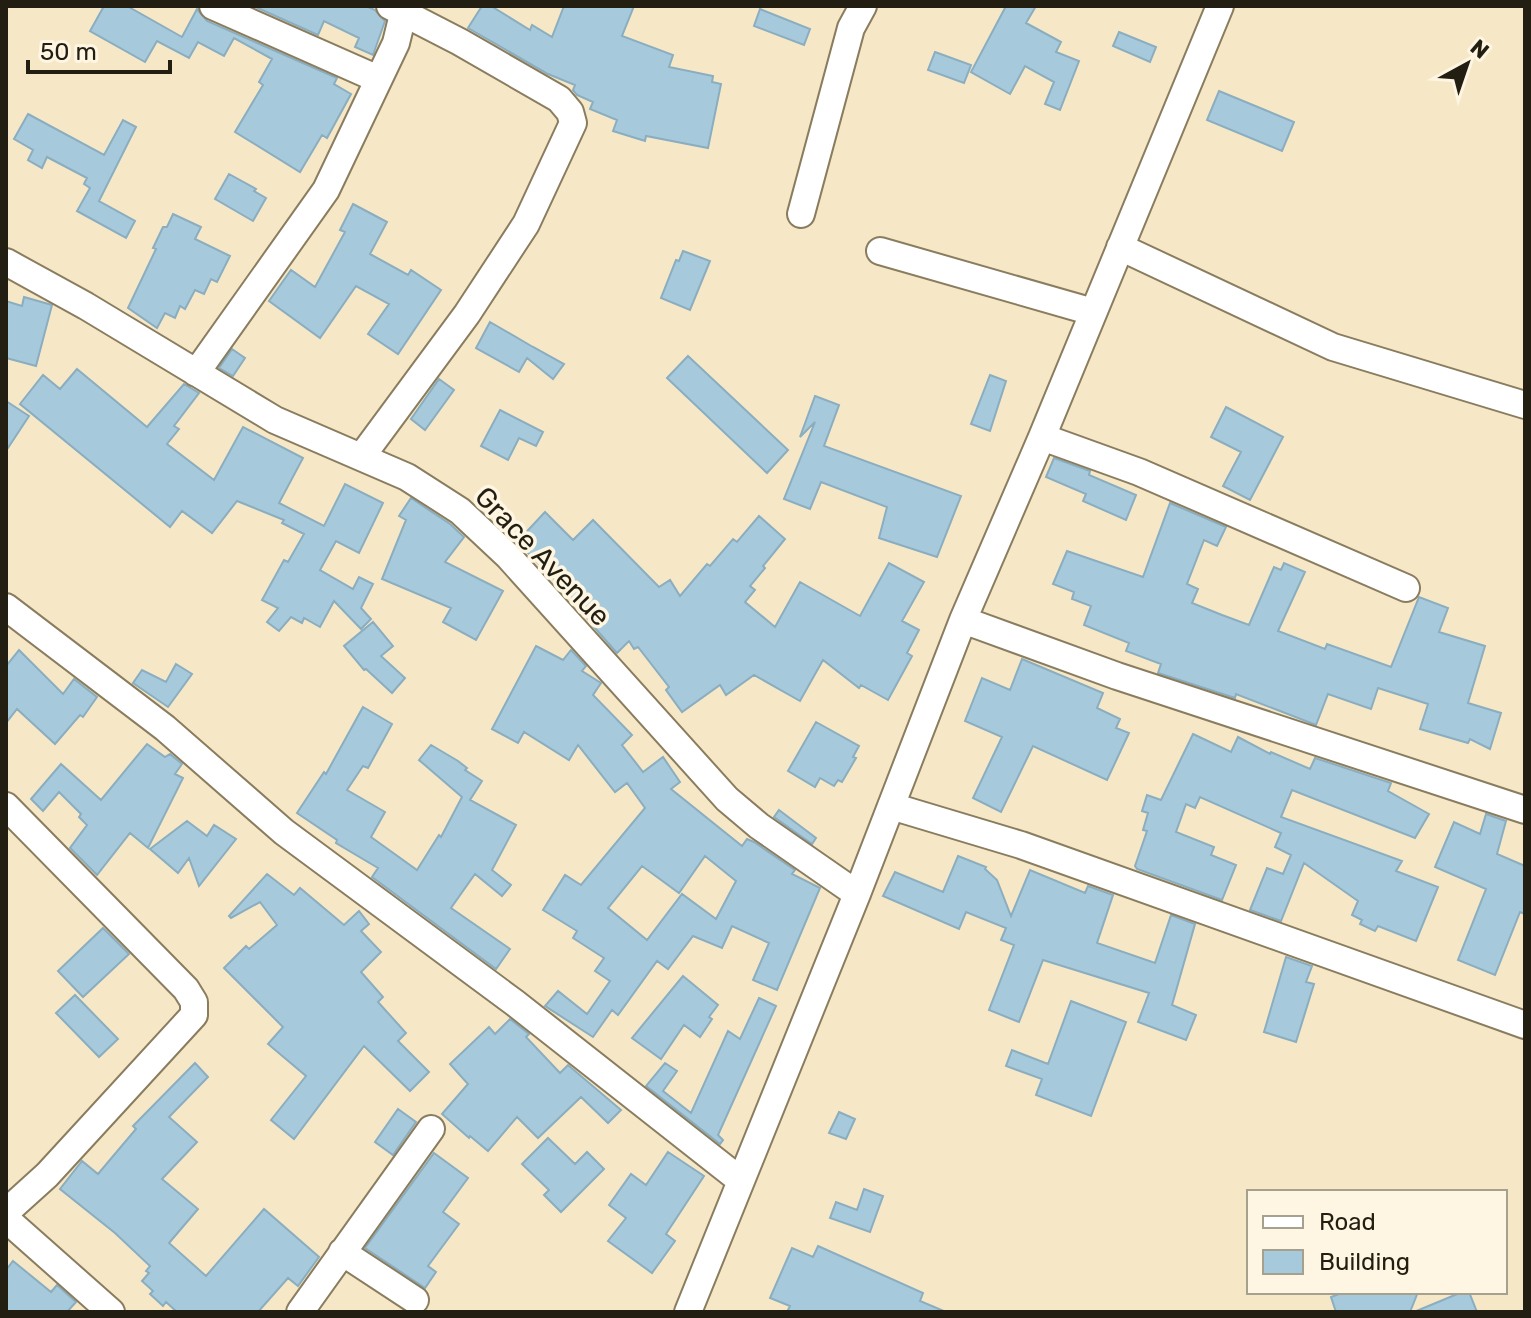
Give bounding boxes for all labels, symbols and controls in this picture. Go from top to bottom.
scale bar [28,24,170,74]
north arrow [1427,24,1507,104]
text: N [1465,34,1494,64]
text: 50 m [40,38,97,66]
street label: Grace Avenue [468,480,617,633]
legend [1247,1190,1507,1294]
text: Road [1319,1208,1376,1236]
text: Building [1319,1248,1410,1276]

